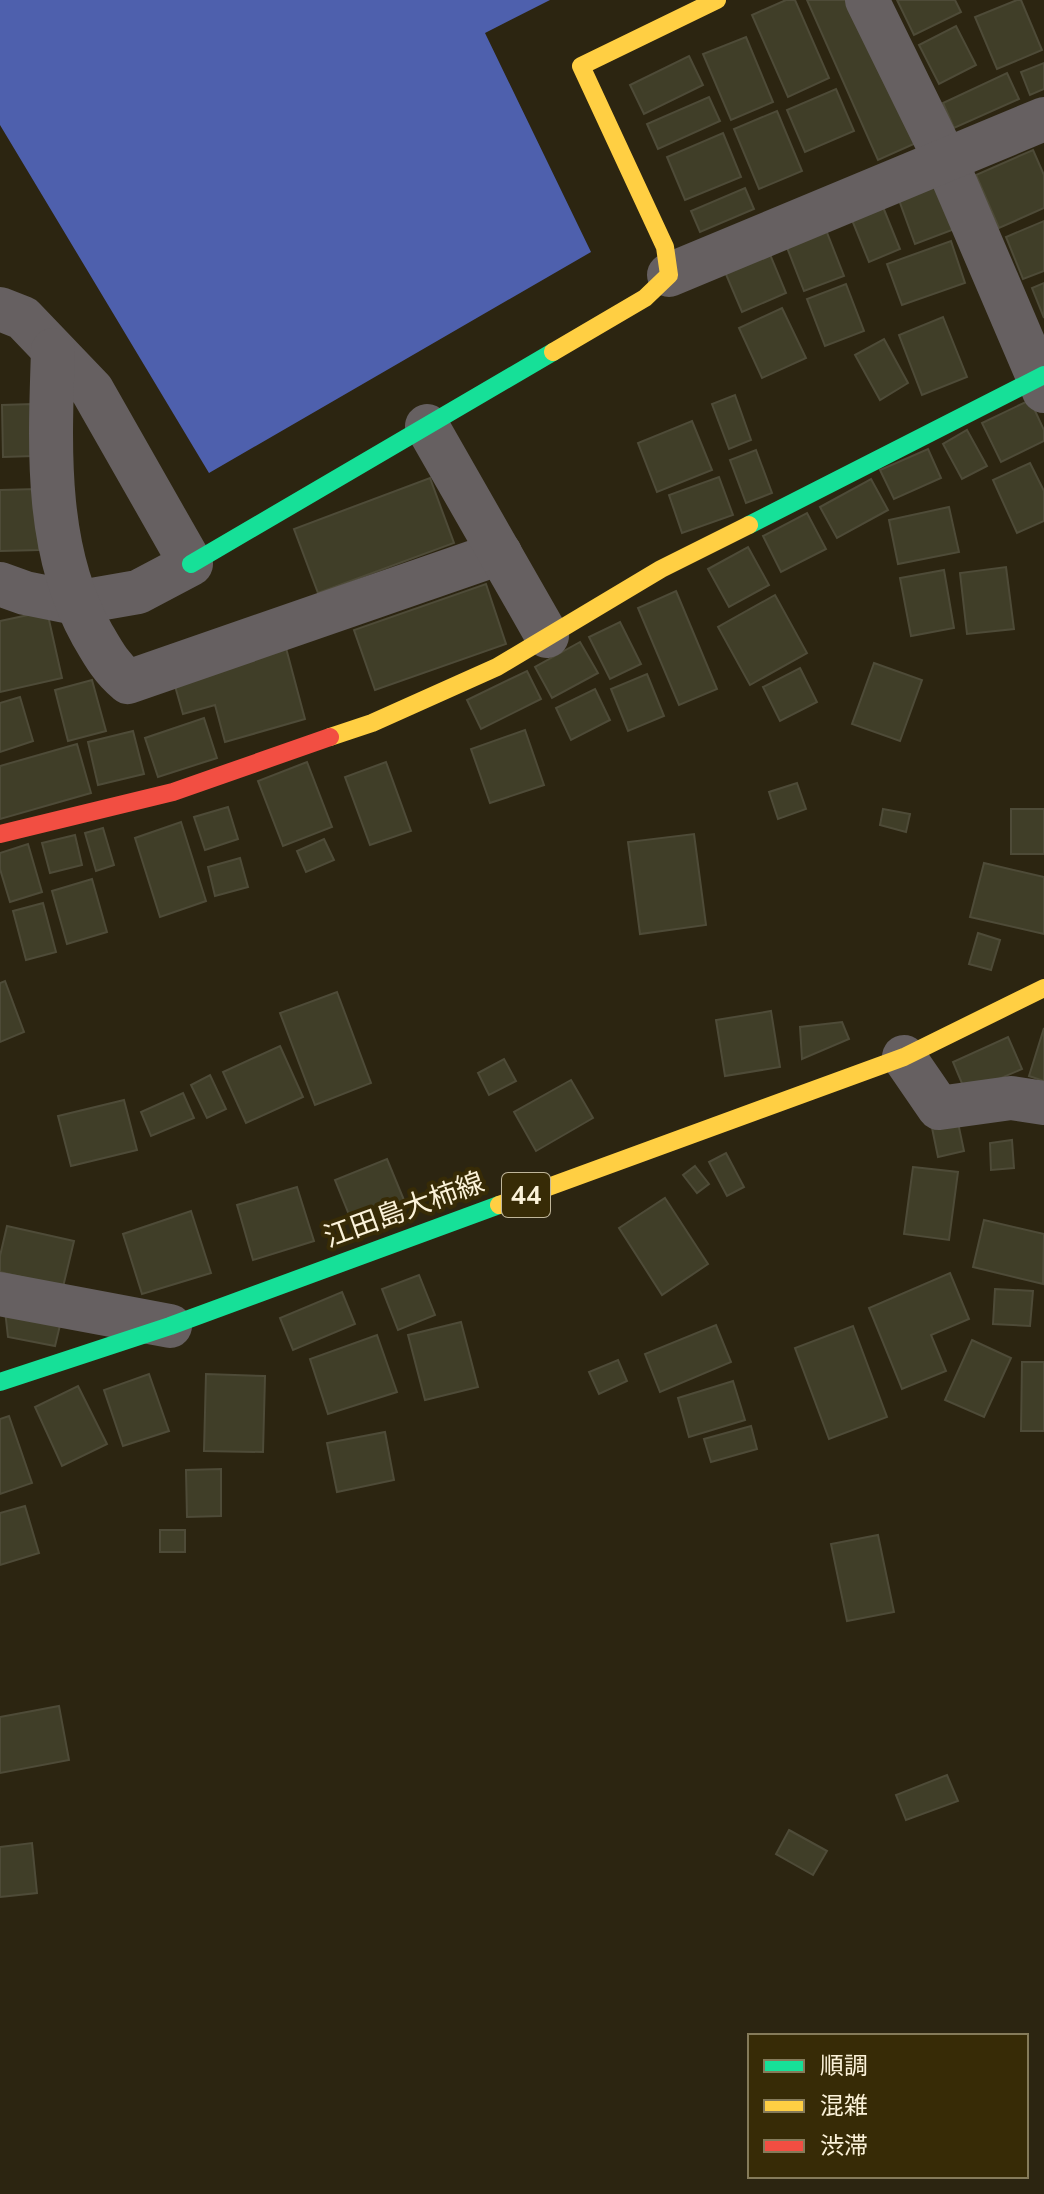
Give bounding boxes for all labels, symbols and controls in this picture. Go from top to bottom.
street label: 江田島大柿線 [319,1163,489,1257]
road number: 44 [502,1173,550,1217]
legend [748,2034,1028,2178]
text: 順調 [820,2050,868,2082]
text: 混雑 [820,2090,868,2122]
text: 渋滞 [820,2130,868,2162]

